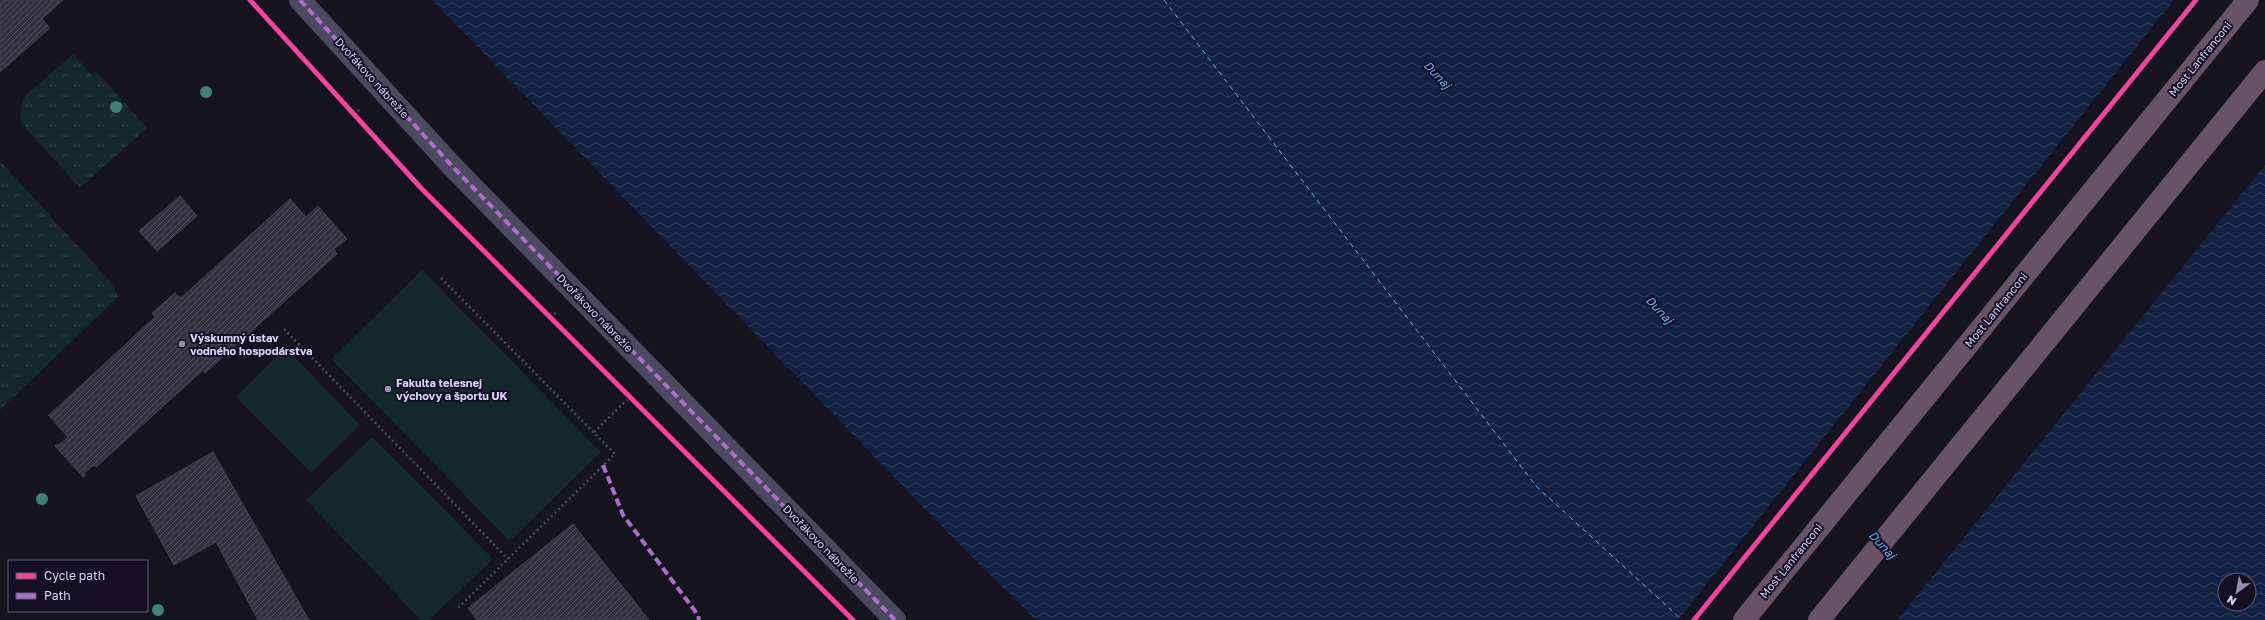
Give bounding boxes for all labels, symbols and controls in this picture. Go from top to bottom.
street label: Most Lanfranconi [2166,19,2234,98]
street label: Dvořákovo nábrežie [333,35,412,121]
water label: Dunaj [1421,57,1455,93]
street label: Most Lanfranconi [1962,270,2030,349]
street label: Dvořákovo nábrežie [555,271,636,354]
water label: Dunaj [1643,292,1677,328]
place label: Výskumný ústav vodného hospodárstva [190,331,312,357]
marker: Výskumný ústav vodného hospodárstva [177,339,187,349]
place label: Fakulta telesnej výchovy a športu UK [396,376,508,402]
marker: Fakulta telesnej výchovy a športu UK [383,384,393,394]
street label: Dvořákovo nábrežie [781,502,862,585]
street label: Most Lanfranconi [1757,521,1825,600]
water label: Dunaj [1866,527,1900,563]
legend [8,560,148,612]
text: Cycle path [44,568,105,583]
north arrow [2217,572,2257,612]
text: Path [44,588,71,603]
text: N [2224,593,2238,609]

